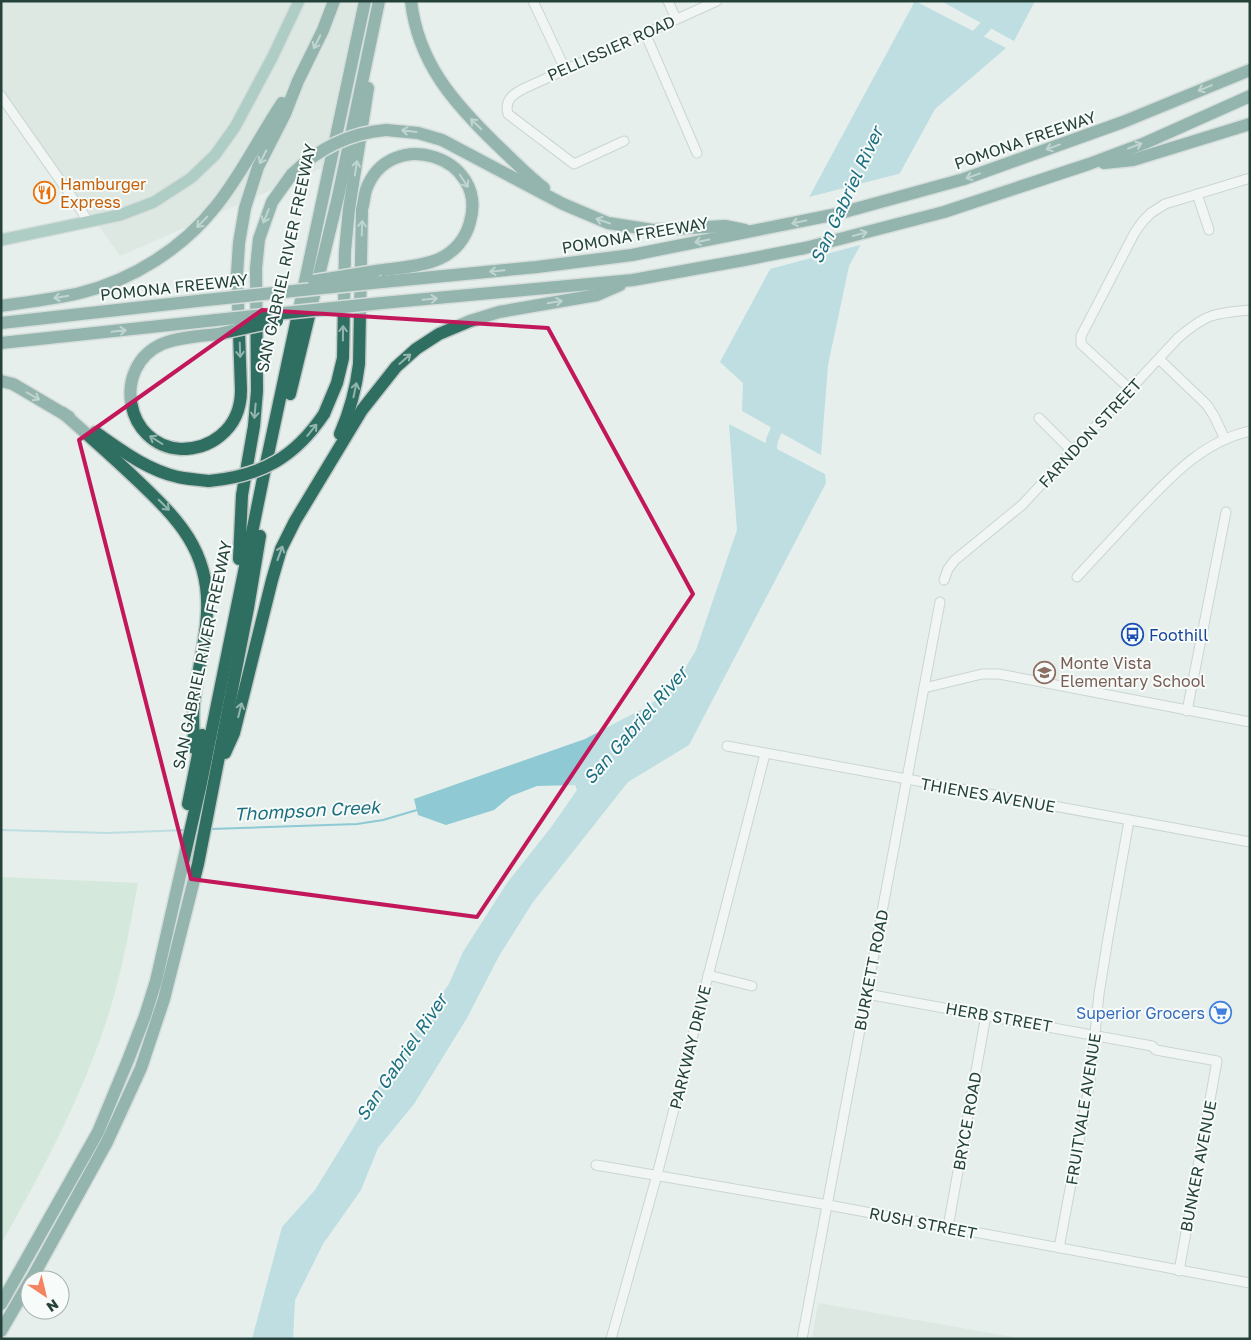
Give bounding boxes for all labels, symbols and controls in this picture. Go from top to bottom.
street label: PELLISSIER ROAD [544,11,678,85]
one-way arrow [312,34,322,49]
one-way arrow [1198,84,1213,94]
street label: POMONA FREEWAY [952,106,1099,174]
one-way arrow [470,118,482,130]
water label: San Gabriel River [805,121,888,267]
one-way arrow [402,126,418,136]
street label: SAN GABRIEL RIVER FREEWAY [252,141,320,374]
one-way arrow [1127,141,1142,151]
one-way arrow [1046,143,1061,152]
one-way arrow [258,149,268,164]
one-way arrow [351,161,361,177]
one-way arrow [966,172,981,181]
one-way arrow [459,173,469,187]
place label: Hamburger Express [60,174,146,212]
restaurant icon: Hamburger Express [32,181,56,205]
one-way arrow [261,208,270,223]
street label: POMONA FREEWAY [560,212,711,258]
one-way arrow [196,216,208,228]
one-way arrow [596,216,612,225]
one-way arrow [792,217,808,227]
one-way arrow [357,220,367,236]
one-way arrow [851,229,867,238]
one-way arrow [694,236,710,246]
one-way arrow [489,266,505,276]
street label: POMONA FREEWAY [99,269,250,305]
one-way arrow [53,292,69,302]
one-way arrow [422,294,438,304]
one-way arrow [546,297,562,307]
one-way arrow [111,326,127,336]
one-way arrow [338,326,348,342]
one-way arrow [235,342,244,358]
one-way arrow [398,353,411,364]
street label: FARNDON STREET [1034,374,1146,492]
one-way arrow [351,383,360,399]
one-way arrow [25,391,39,401]
one-way arrow [250,403,260,419]
one-way arrow [307,424,318,437]
one-way arrow [149,434,163,444]
one-way arrow [157,499,169,511]
street label: SAN GABRIEL RIVER FREEWAY [168,538,236,771]
one-way arrow [276,545,286,561]
bus stop icon: Foothill [1121,623,1145,647]
place label: Foothill [1149,625,1208,645]
place label: Monte Vista Elementary School [1060,653,1205,691]
water label: San Gabriel River [578,660,694,788]
school or university icon: Monte Vista Elementary School [1032,660,1056,684]
one-way arrow [236,702,245,718]
street label: THIENES AVENUE [919,773,1057,817]
water label: Thompson Creek [233,795,382,825]
street label: BURKETT ROAD [849,908,893,1032]
street label: PARKWAY DRIVE [665,983,715,1111]
water label: San Gabriel River [351,987,453,1124]
street label: HERB STREET [944,998,1054,1036]
supermarket icon: Superior Grocers [1209,1001,1233,1025]
place label: Superior Grocers [1076,1003,1205,1023]
street label: FRUITVALE AVENUE [1061,1032,1105,1186]
street label: BRYCE ROAD [948,1070,986,1172]
street label: BUNKER AVENUE [1175,1099,1221,1233]
street label: RUSH STREET [867,1203,979,1243]
north arrow [20,1270,70,1320]
text: N [44,1296,62,1316]

